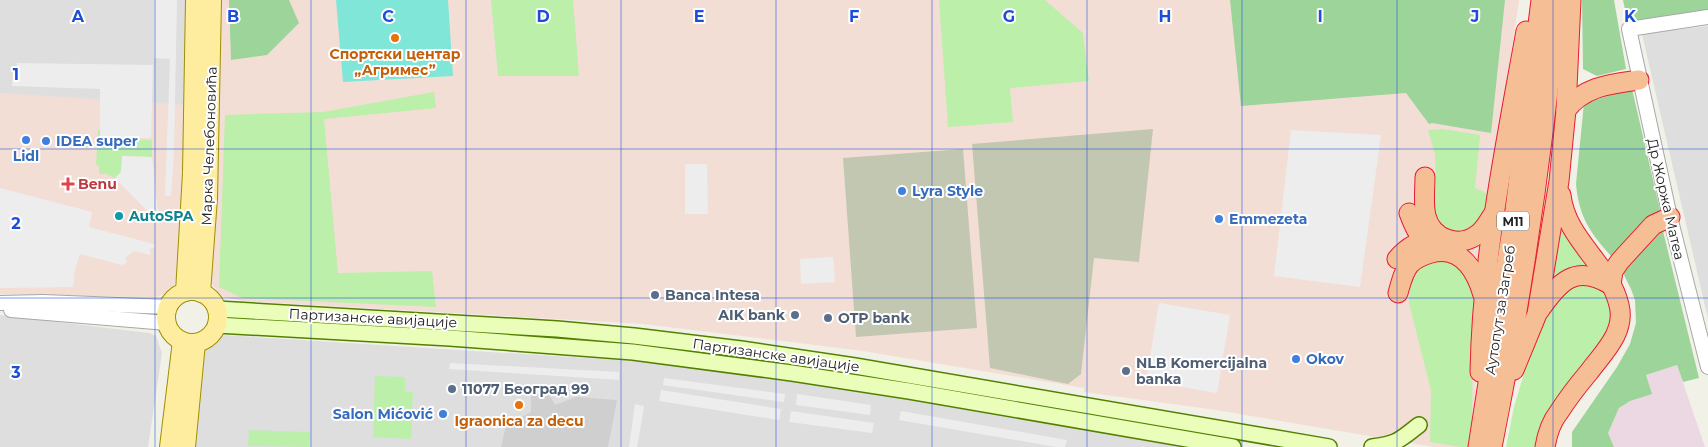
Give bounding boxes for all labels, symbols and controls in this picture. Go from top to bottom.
text: A [71,7,85,26]
text: B [227,7,239,26]
text: C [382,7,394,26]
text: D [536,7,550,26]
text: E [694,7,704,26]
text: F [849,7,859,26]
text: G [1003,7,1015,26]
text: H [1159,7,1171,26]
text: I [1317,7,1323,26]
text: J [1470,7,1479,26]
text: K [1624,7,1637,26]
marker: Спортски центар „Агримес” [389,32,401,44]
place label: Спортски центар „Агримес” [330,45,461,79]
text: 1 [13,65,19,84]
street label: Марка Челебоновића [197,66,221,226]
place label: IDEA super [56,132,138,150]
marker: Lidl [20,134,32,146]
marker: IDEA super [40,135,52,147]
street label: Др Жоржа Матеа [1643,136,1689,262]
place label: Lidl [13,147,39,165]
place label: Benu [78,175,117,193]
marker: Benu [62,178,74,190]
place label: Lyra Style [912,182,983,200]
marker: Lyra Style [896,185,908,197]
place label: AutoSPA [128,207,194,225]
marker: AutoSPA [113,210,125,222]
place label: Emmezeta [1229,210,1307,228]
road number: M11 [1497,212,1529,230]
marker: Emmezeta [1213,213,1225,225]
text: 2 [11,214,21,233]
street label: Аутопут за Загреб [1481,244,1519,376]
place label: Banca Intesa [665,286,760,304]
marker: Banca Intesa [649,289,661,301]
street label: Партизанске авијације [288,305,458,331]
place label: AIK bank [717,306,786,324]
marker: AIK bank [789,309,801,321]
place label: OTP bank [838,309,910,327]
marker: OTP bank [822,312,834,324]
street label: Партизанске авијације [691,334,861,376]
place label: Okov [1306,350,1345,368]
marker: Okov [1290,353,1302,365]
place label: NLB Komercijalna banka [1136,354,1267,388]
text: 3 [10,363,21,382]
marker: NLB Komercijalna banka [1120,365,1132,377]
place label: 11077 Београд 99 [462,380,589,398]
marker: 11077 Београд 99 [446,383,458,395]
marker: Igraonica za decu [513,399,525,411]
place label: Salon Mićović [333,405,434,423]
marker: Salon Mićović [437,408,449,420]
place label: Igraonica za decu [454,412,584,430]

